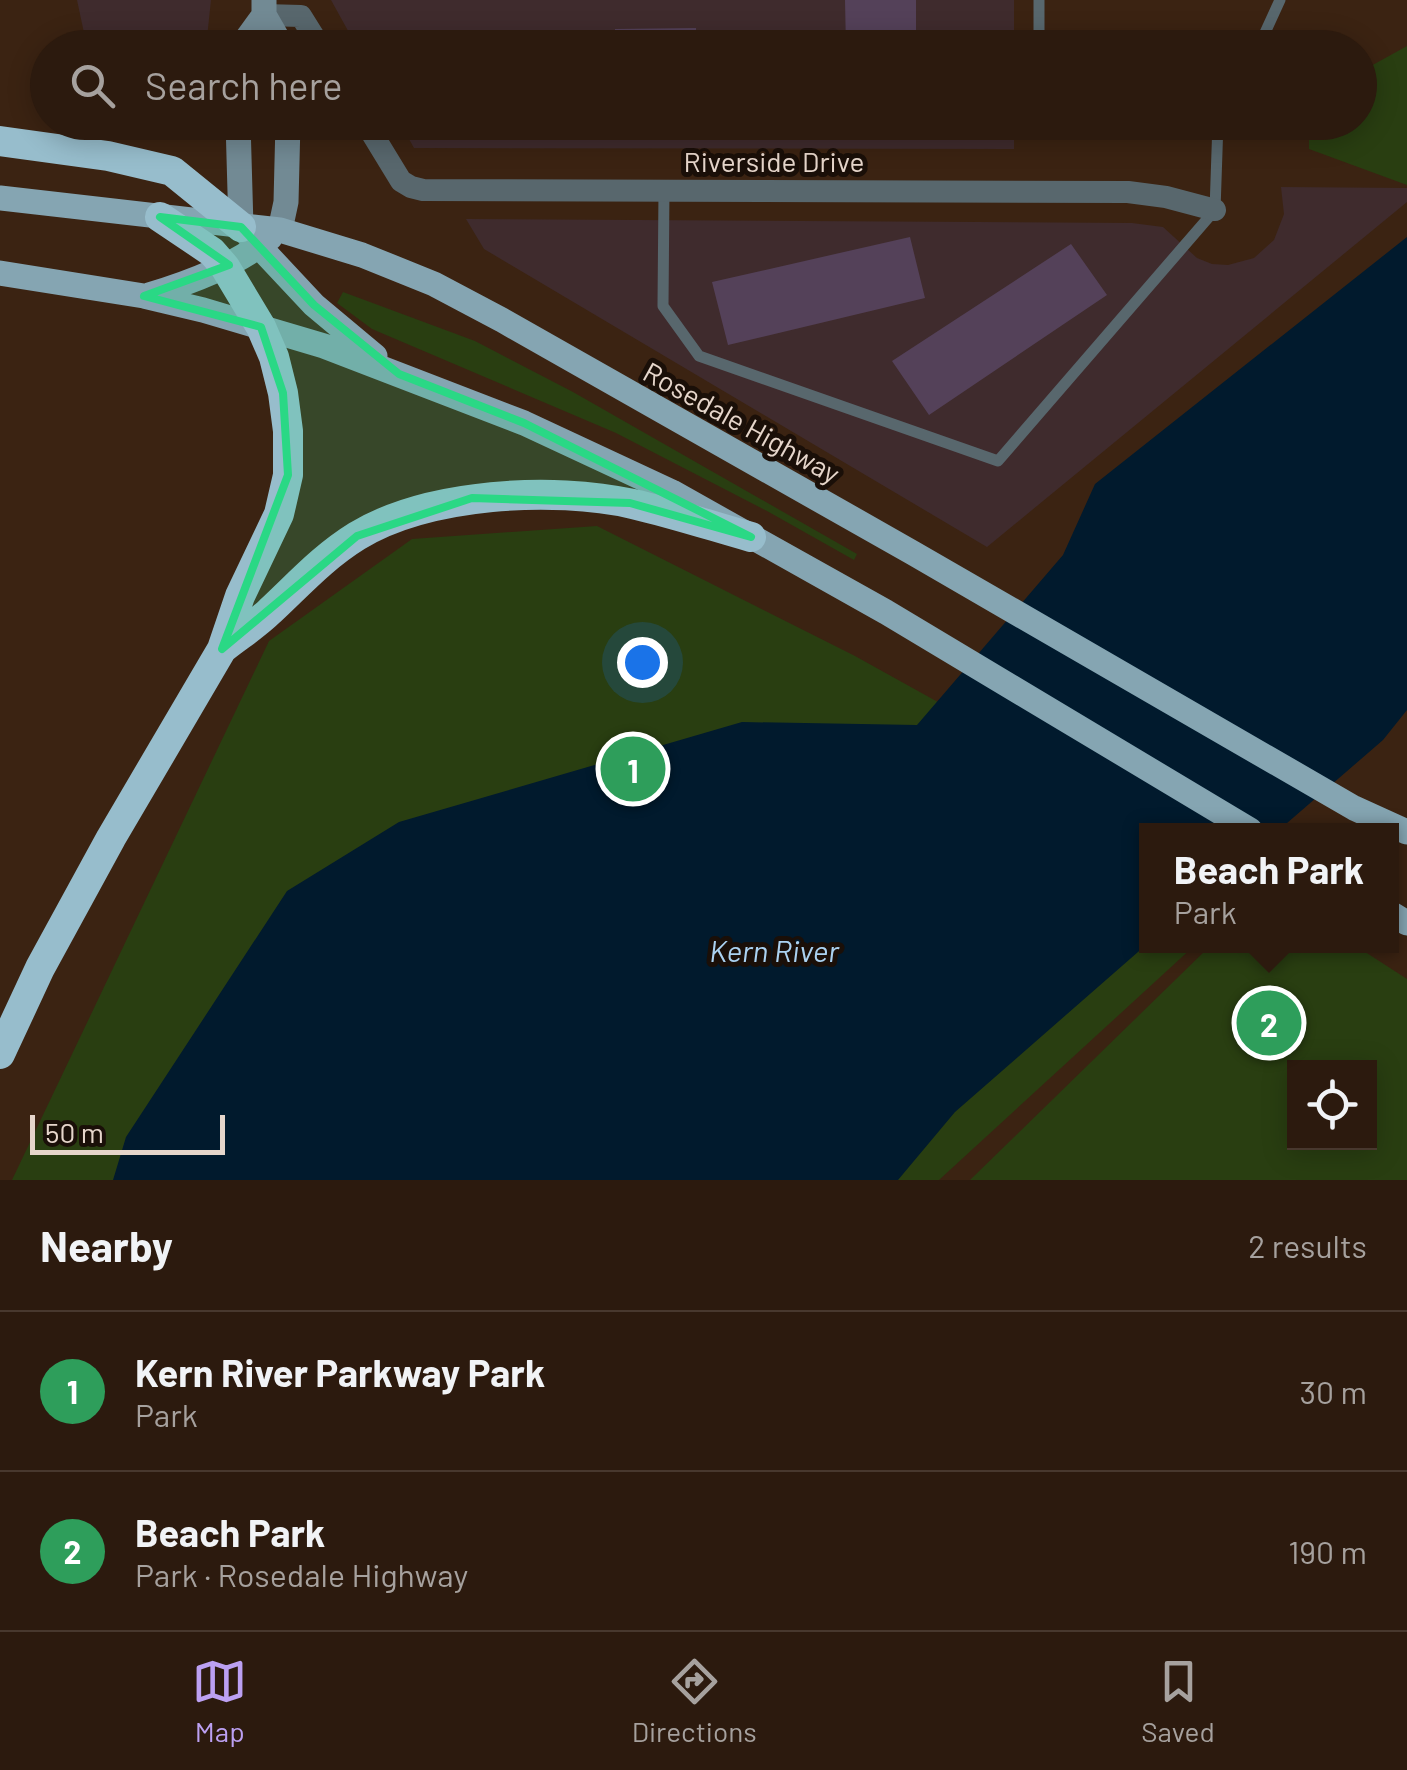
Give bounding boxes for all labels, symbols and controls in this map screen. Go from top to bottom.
search box [30,30,1377,140]
icon: search [65,58,120,113]
text: Search here [145,62,343,108]
street label: Riverside Drive [684,144,864,178]
street label: Rosedale Highway [638,354,846,490]
your location [617,637,668,688]
pin: 1 [600,732,666,806]
popup [1139,823,1399,953]
text: Beach Park [1174,846,1364,892]
text: Park [1174,892,1237,930]
water label: Kern River [709,932,840,968]
pin: 2 [1236,986,1302,1060]
map controls [1287,1060,1377,1150]
button: locate [1287,1060,1377,1150]
scale bar [30,1110,225,1154]
text: 50 m [45,1115,104,1149]
text: Nearby [40,1220,173,1270]
text: 2 results [1248,1226,1367,1264]
text: Kern River Parkway Park [135,1349,545,1395]
text: 1 [67,1372,78,1410]
text: 30 m [1300,1372,1367,1410]
text: Park [135,1395,198,1433]
text: Beach Park [135,1509,325,1555]
text: 2 [64,1532,81,1570]
text: 190 m [1288,1532,1367,1570]
text: Park · Rosedale Highway [135,1555,468,1593]
tab: Map [192,1654,247,1748]
tab: Directions [632,1654,757,1748]
tab: Saved [1141,1654,1215,1748]

